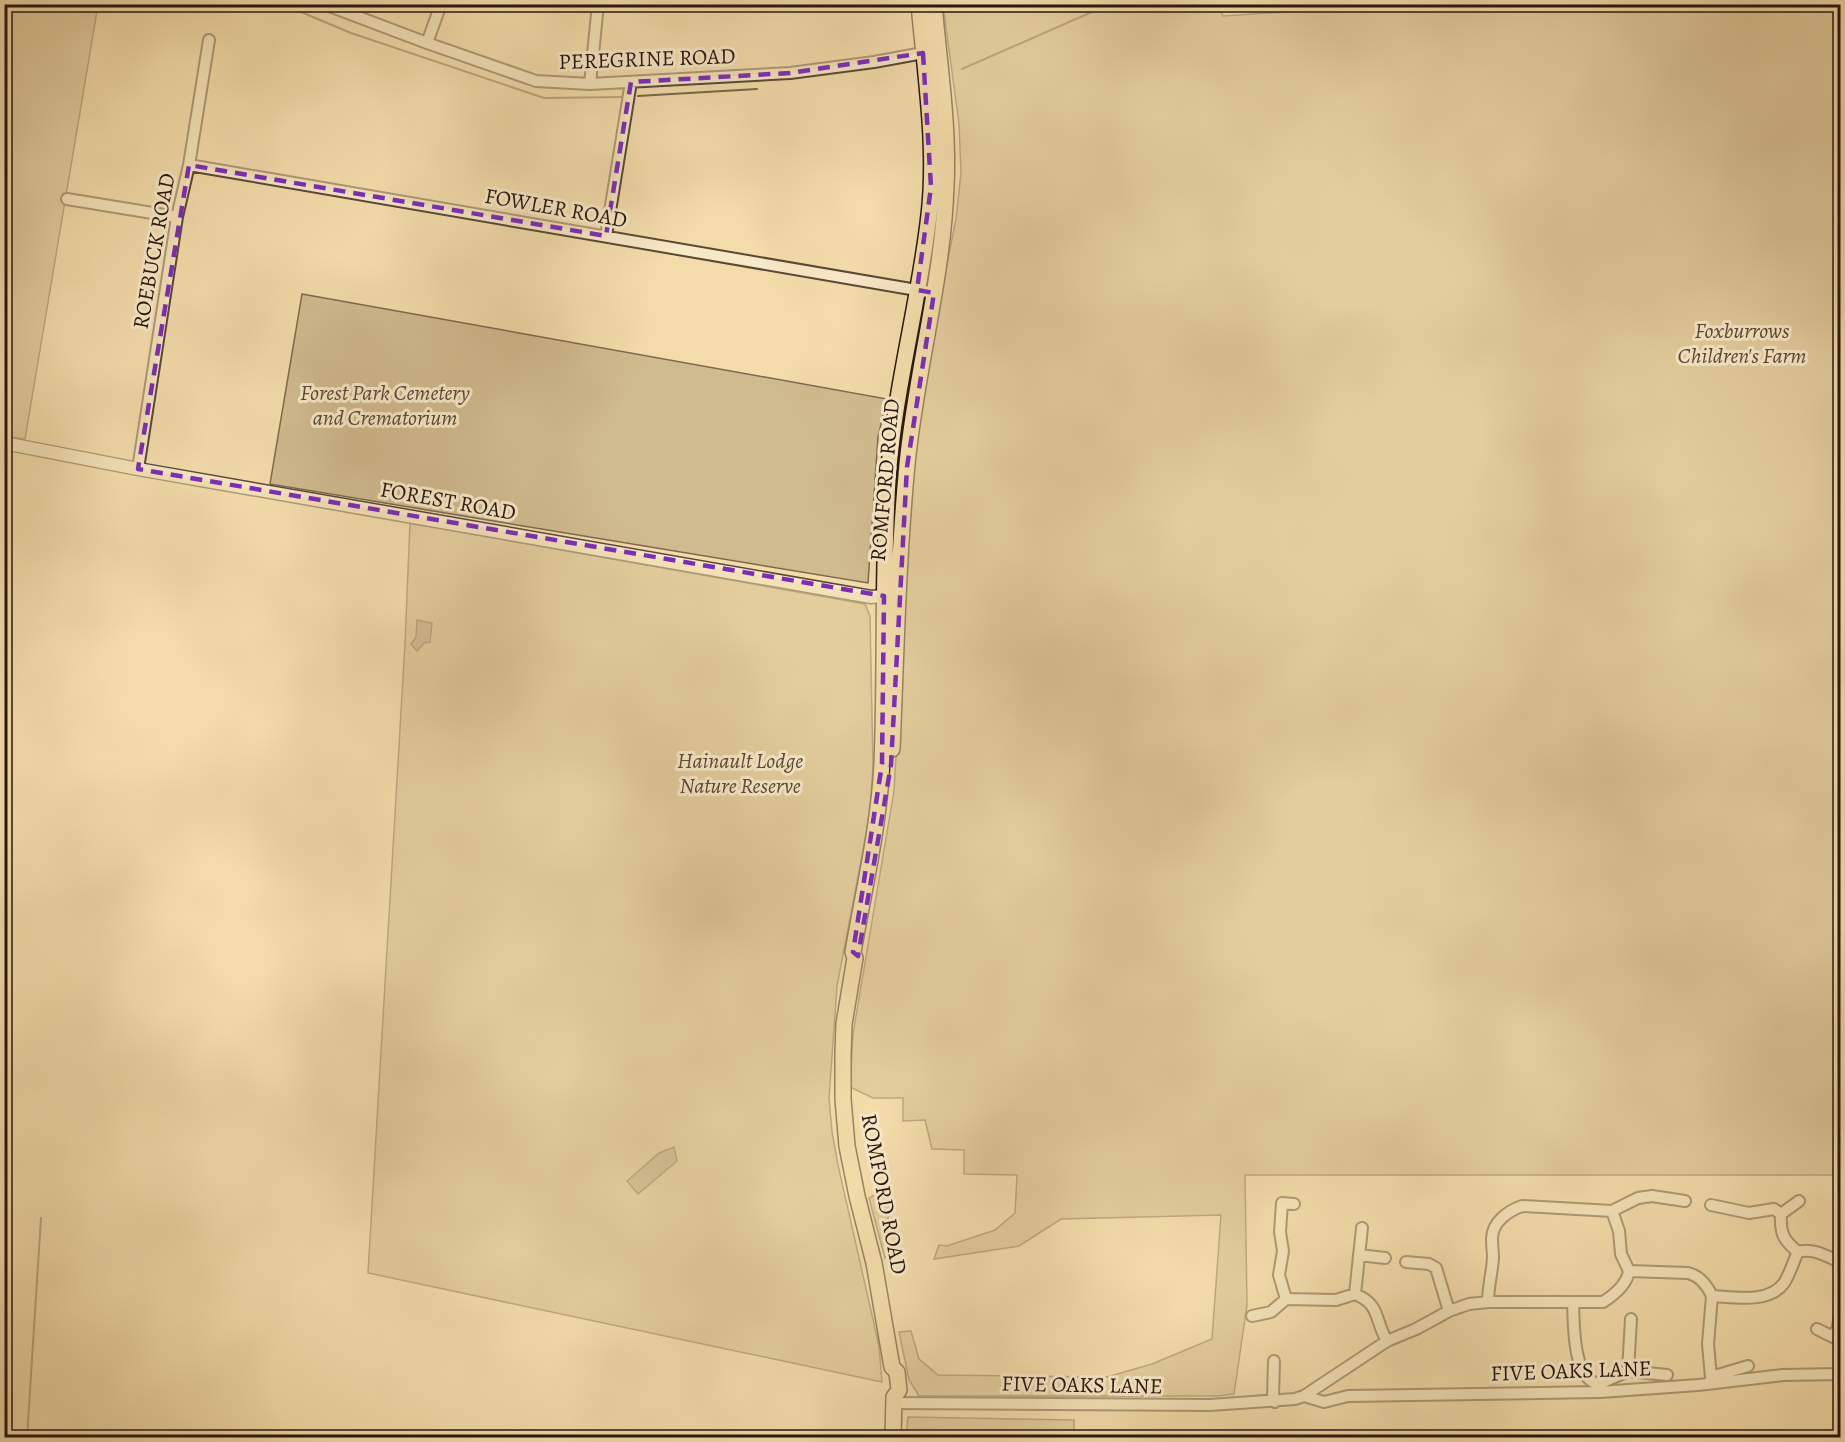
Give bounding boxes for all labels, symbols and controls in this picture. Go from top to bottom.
street label: PEREGRINE ROAD [558,41,736,77]
street label: ROEBUCK ROAD [126,171,182,331]
street label: FOWLER ROAD [482,181,630,235]
park label: Foxburrows Children's Farm [1678,316,1806,371]
park label: Forest Park Cemetery and Crematorium [300,378,470,433]
street label: ROMFORD ROAD [863,397,907,563]
street label: FOREST ROAD [378,474,518,528]
park label: Hainault Lodge Nature Reserve [677,746,803,801]
street label: ROMFORD ROAD [854,1111,914,1277]
street label: FIVE OAKS LANE [1490,1353,1652,1389]
street label: FIVE OAKS LANE [1001,1369,1163,1401]

